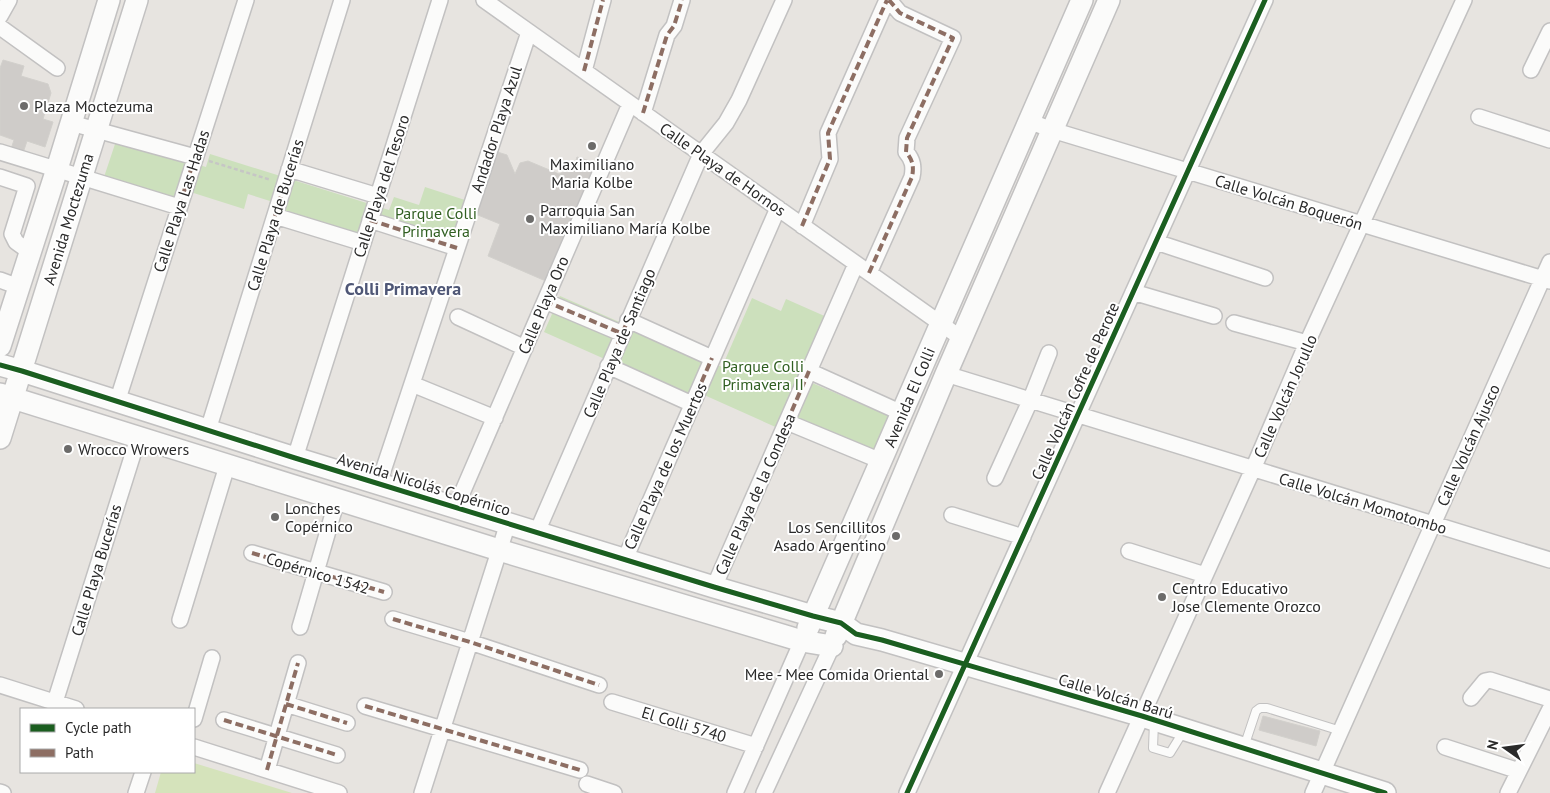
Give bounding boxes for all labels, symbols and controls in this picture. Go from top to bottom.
street label: Andador Playa Azul [466,63,526,195]
place label: Plaza Moctezuma [34,96,153,116]
marker: Plaza Moctezuma [18,100,30,112]
street label: Calle Playa del Tesoro [348,112,414,260]
street label: Calle Playa de Hornos [656,118,790,220]
street label: Calle Playa Las Hadas [149,127,214,275]
street label: Calle Playa de Bucerías [242,136,308,294]
marker: Maximiliano Maria Kolbe [586,140,598,152]
street label: Avenida Moctezuma [38,151,98,287]
place label: Maximiliano Maria Kolbe [550,154,634,192]
street label: Calle Volcán Boquerón [1213,170,1365,234]
place label: Parroquia San Maximiliano María Kolbe [540,200,710,238]
park label: Parque Colli Primavera [395,203,477,241]
marker: Parroquia San Maximiliano María Kolbe [524,213,536,225]
street label: Calle Playa Oro [513,253,573,357]
street label: Calle Playa de Santiago [578,265,660,421]
district label: Colli Primavera [345,277,461,300]
street label: Calle Volcán Cofre de Perote [1027,299,1123,483]
street label: Calle Volcán Jorullo [1249,331,1321,461]
street label: Avenida El Colli [879,344,939,450]
park label: Parque Colli Primavera II [722,356,804,394]
street label: Calle Playa de los Muertos [619,379,711,553]
street label: Calle Volcán Ajusco [1432,381,1504,509]
street label: Calle Playa de la Condesa [710,410,800,578]
place label: Wrocco Wrowers [78,439,189,459]
marker: Wrocco Wrowers [62,443,74,455]
street label: Avenida Nicolás Copérnico [335,448,513,520]
street label: Calle Volcán Momotombo [1277,468,1449,538]
place label: Lonches Copérnico [285,498,353,536]
street label: Calle Playa Bucerías [66,501,126,638]
marker: Lonches Copérnico [269,511,281,523]
place label: Los Sencillitos Asado Argentino [774,517,886,555]
marker: Los Sencillitos Asado Argentino [890,530,902,542]
street label: Copérnico 1542 [264,548,372,598]
place label: Centro Educativo Jose Clemente Orozco [1171,578,1321,616]
marker: Centro Educativo Jose Clemente Orozco [1156,591,1168,603]
place label: Mee - Mee Comida Oriental [745,664,929,684]
marker: Mee - Mee Comida Oriental [933,668,945,680]
street label: Calle Volcán Barú [1056,669,1176,723]
street label: El Colli 5740 [639,702,729,746]
legend [20,708,195,773]
text: Cycle path [65,718,131,737]
north arrow [1480,723,1530,773]
text: N [1483,738,1502,751]
text: Path [65,743,94,762]

